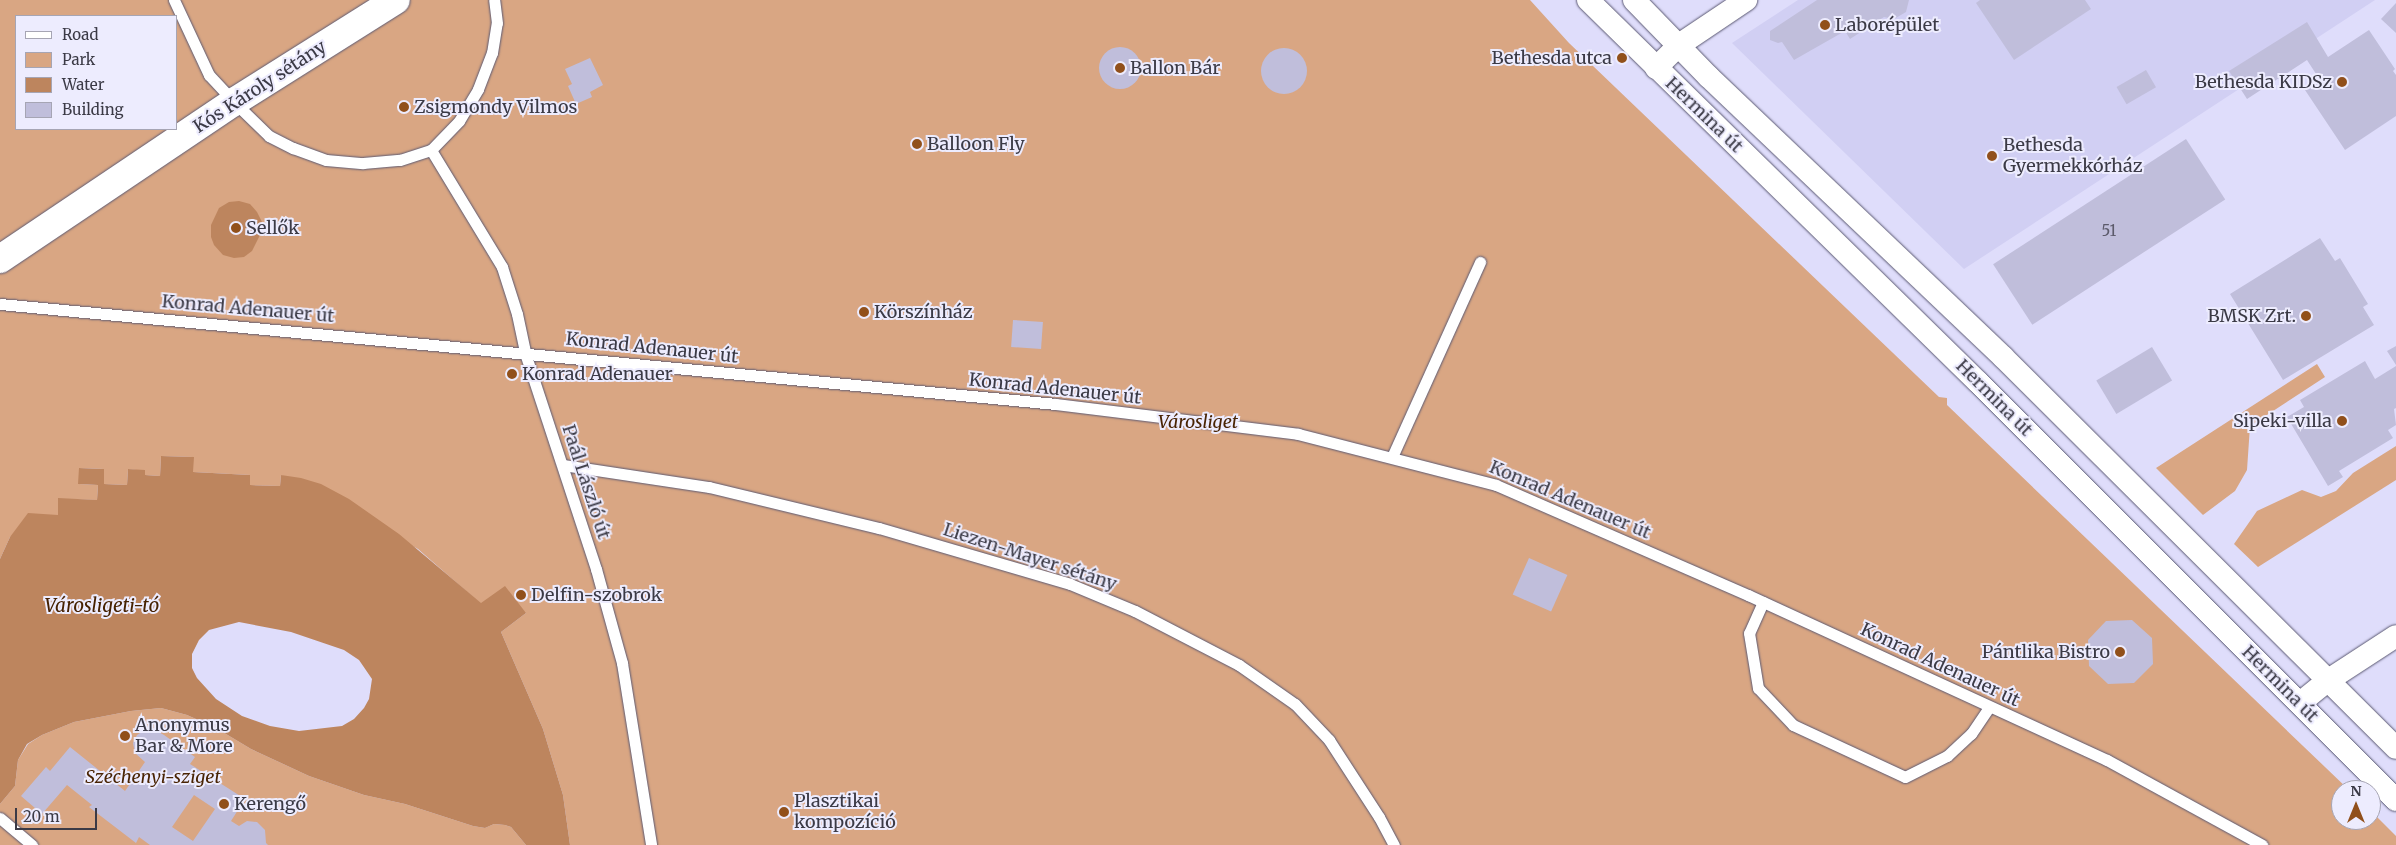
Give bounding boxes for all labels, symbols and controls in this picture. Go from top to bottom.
place label: Laborépület [1835,14,1939,36]
legend [15,15,178,130]
marker: Laborépület [1819,19,1831,31]
text: Road [62,25,98,44]
street label: Kós Károly sétány [190,36,330,138]
place label: Bethesda utca [1491,47,1612,69]
text: Park [62,50,95,69]
marker: Bethesda utca [1616,52,1628,64]
place label: Ballon Bár [1130,57,1220,79]
marker: Ballon Bár [1114,62,1126,74]
place label: Bethesda KIDSz [2195,71,2332,93]
street label: Hermina út [1661,73,1747,157]
text: Water [62,75,104,94]
marker: Bethesda KIDSz [2336,76,2348,88]
place label: Zsigmondy Vilmos [414,96,577,118]
text: Building [62,100,124,119]
marker: Zsigmondy Vilmos [398,101,410,113]
place label: Balloon Fly [927,133,1025,155]
place label: Bethesda Gyermekkórház [2003,135,2142,178]
marker: Balloon Fly [911,138,923,150]
marker: Bethesda Gyermekkórház [1985,149,1999,163]
place label: Sellők [246,217,299,239]
marker: Sellők [230,222,242,234]
house number: 51 [2102,222,2116,240]
street label: Konrad Adenauer út [161,291,335,327]
place label: Körszínház [874,301,973,323]
place label: BMSK Zrt. [2207,305,2296,327]
marker: Körszínház [858,306,870,318]
marker: BMSK Zrt. [2300,310,2312,322]
street label: Konrad Adenauer út [565,328,739,368]
street label: Hermina út [1951,355,2037,441]
place label: Konrad Adenauer [522,363,673,385]
marker: Konrad Adenauer [506,368,518,380]
street label: Konrad Adenauer út [968,369,1142,409]
place label: Sipeki-villa [2233,410,2332,432]
park label: Városliget [1158,411,1238,433]
marker: Sipeki-villa [2336,415,2348,427]
street label: Paál László út [557,422,615,542]
street label: Konrad Adenauer út [1486,456,1654,544]
street label: Liezen-Mayer sétány [940,519,1120,595]
place label: Delfin-szobrok [531,584,662,606]
marker: Delfin-szobrok [515,589,527,601]
water label: Városligeti-tó [45,595,159,617]
street label: Konrad Adenauer út [1857,619,2023,711]
place label: Pántlika Bistro [1982,641,2110,663]
street label: Hermina út [2237,641,2323,727]
marker: Pántlika Bistro [2114,646,2126,658]
place label: Anonymus Bar & More [135,715,233,758]
marker: Anonymus Bar & More [119,730,131,742]
park label: Széchenyi-sziget [85,766,221,788]
north arrow [2331,780,2381,830]
text: N [2350,782,2362,800]
place label: Plasztikai kompozíció [794,791,896,834]
place label: Kerengő [234,793,306,815]
scale bar [18,798,100,830]
marker: Kerengő [218,798,230,810]
marker: Plasztikai kompozíció [778,806,790,818]
text: 20 m [23,807,60,826]

